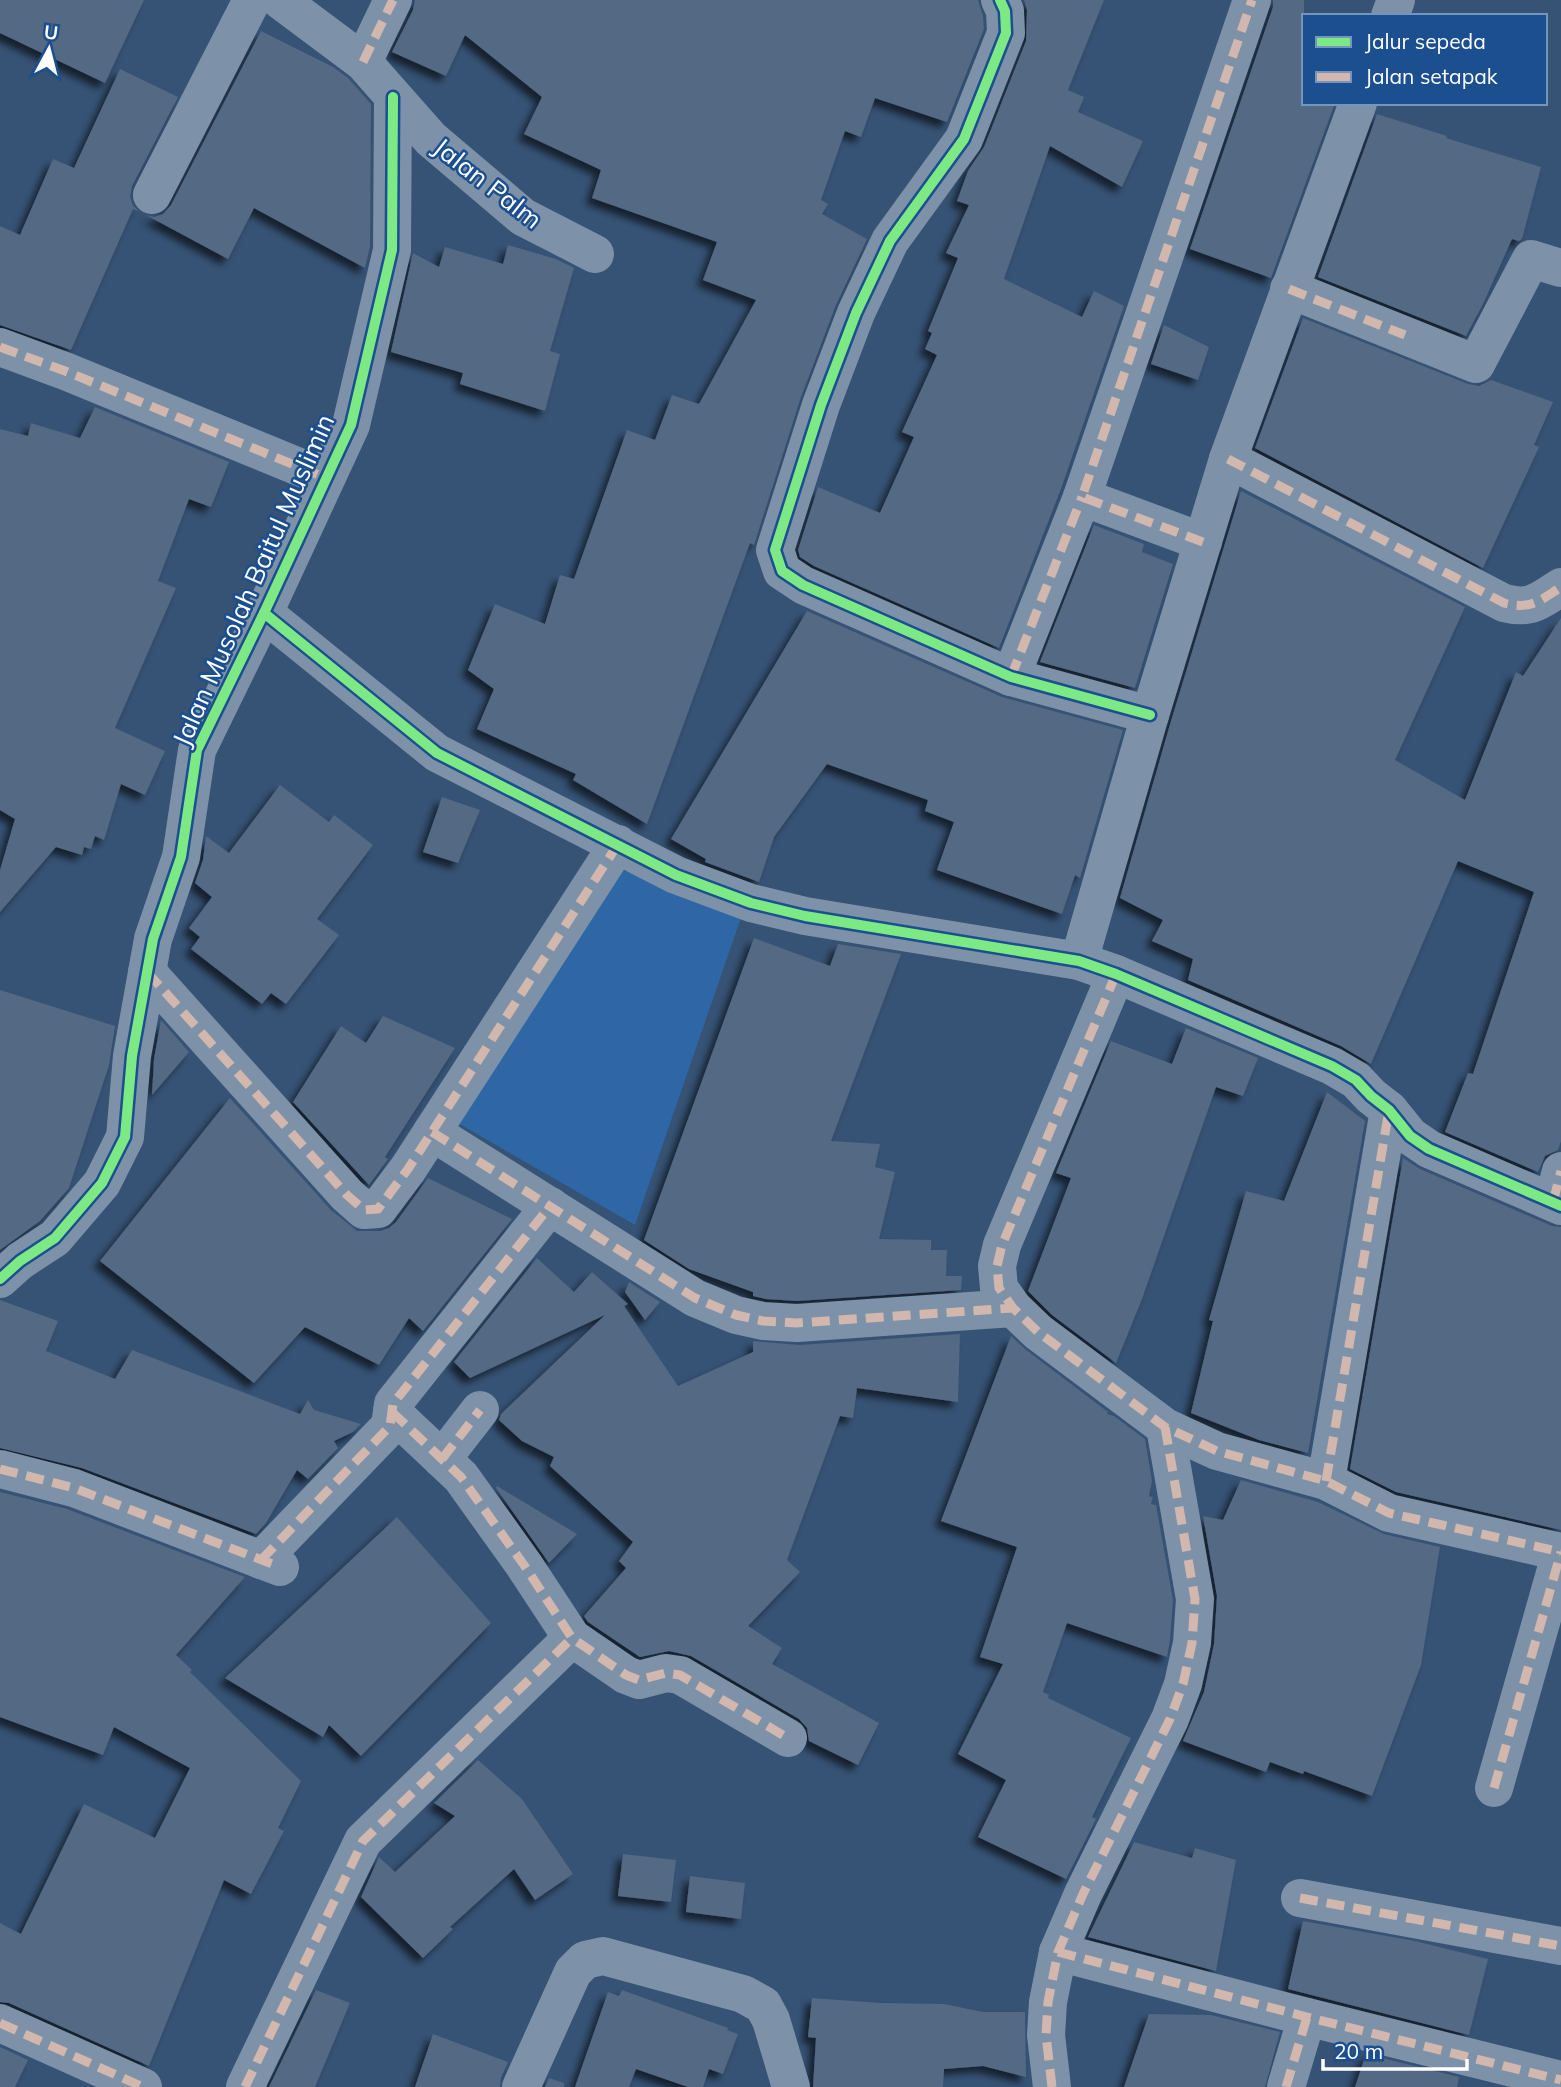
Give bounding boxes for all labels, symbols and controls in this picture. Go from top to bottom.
north arrow [14,14,84,84]
legend [1302,14,1547,105]
text: U [43,19,60,45]
text: Jalur sepeda [1365,28,1486,54]
text: Jalan setapak [1365,63,1498,89]
street label: Jalan Palm [427,130,549,236]
street label: Jalan Musolah Baitul Muslimin [165,409,341,751]
scale bar [1323,2028,1466,2072]
text: 20 m [1334,2038,1383,2064]

